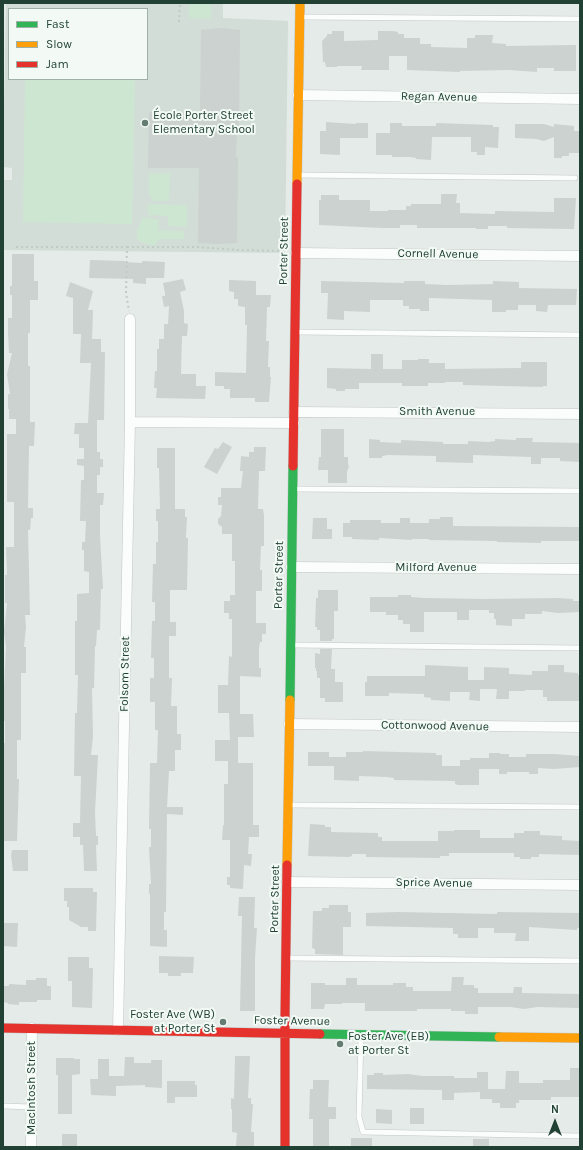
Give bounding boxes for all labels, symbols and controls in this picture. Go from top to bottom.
legend [8,8,148,80]
text: Fast [46,17,69,31]
text: Slow [46,37,72,51]
text: Jam [46,57,69,71]
street label: Regan Avenue [401,89,477,105]
place label: École Porter Street Elementary School [153,109,255,137]
marker: École Porter Street Elementary School [140,118,150,128]
street label: Porter Street [276,217,292,285]
street label: Cornell Avenue [398,246,478,262]
street label: Smith Avenue [399,405,475,419]
street label: Porter Street [271,541,287,609]
street label: Milford Avenue [395,561,477,575]
street label: Folsom Street [117,636,133,712]
street label: Cottonwood Avenue [381,718,489,734]
street label: Porter Street [267,865,283,933]
street label: Sprice Avenue [395,875,473,891]
place label: Foster Ave (WB) at Porter St [130,1008,215,1036]
street label: Foster Avenue [254,1013,330,1029]
marker: Foster Ave (WB) at Porter St [218,1017,228,1027]
place label: Foster Ave (EB) at Porter St [348,1030,429,1058]
marker: Foster Ave (EB) at Porter St [335,1039,345,1049]
street label: MacIntosh Street [25,1041,39,1135]
north arrow [535,1102,575,1142]
text: N [551,1103,559,1116]

